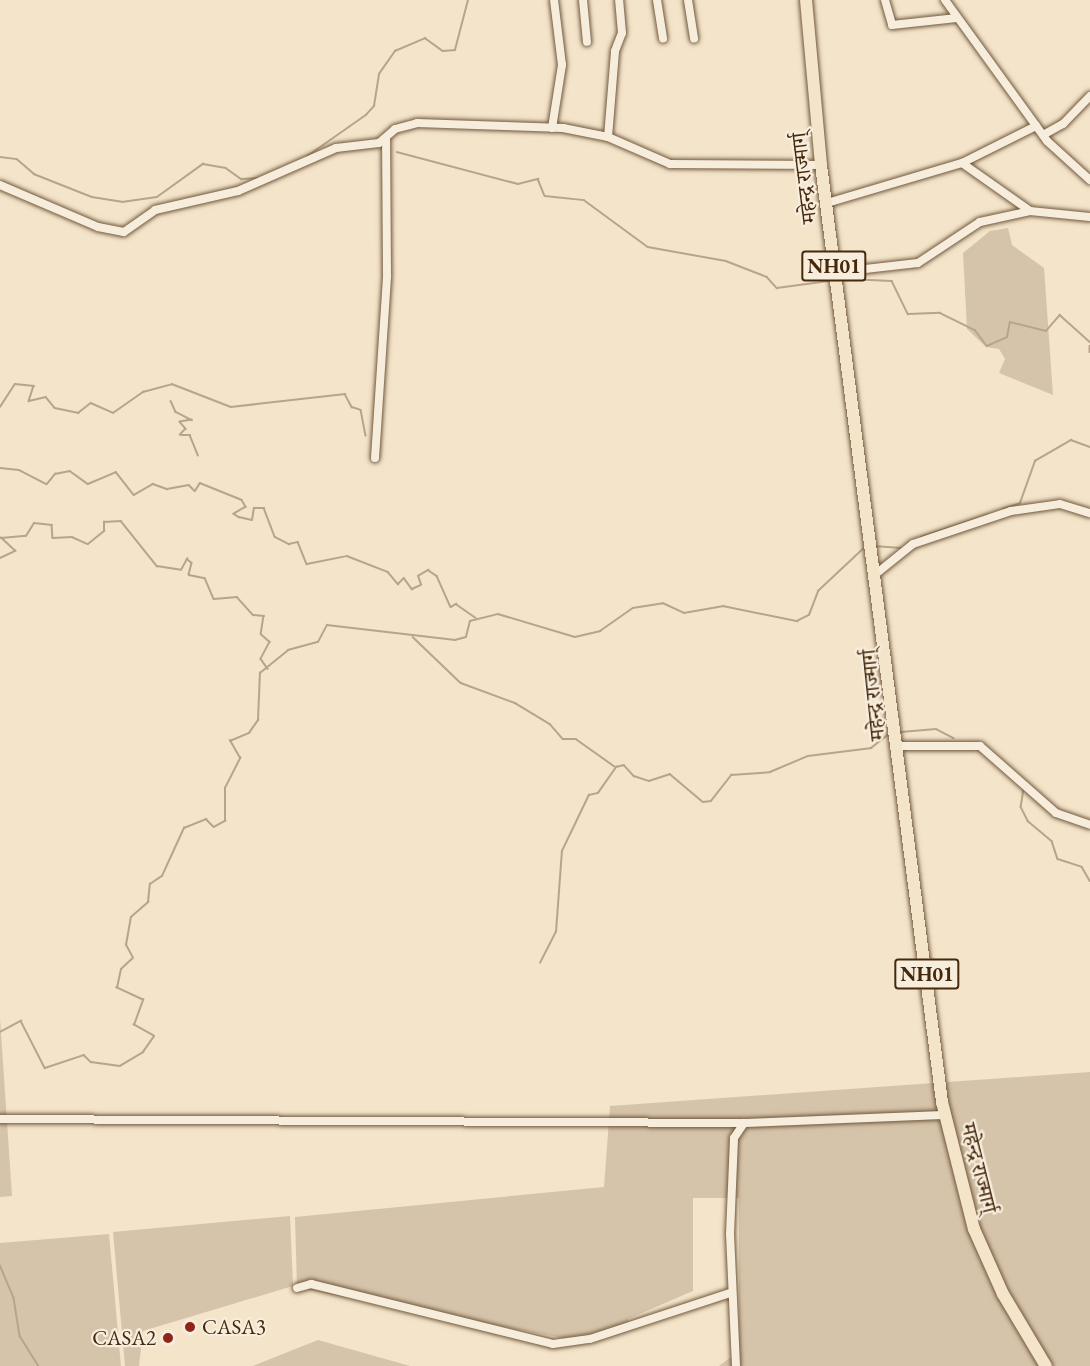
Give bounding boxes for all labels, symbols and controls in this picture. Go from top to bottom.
street label: महेन्द्र राज्मार्ग् [786,131,822,225]
road number: NH01 [801,249,867,283]
street label: महेन्द्र राज्मार्ग् [856,648,890,742]
road number: NH01 [894,957,960,991]
street label: महेन्द्र राज्मार्ग् [956,1121,1002,1215]
place label: CASA3 [202,1314,266,1340]
marker: CASA3 [183,1320,197,1334]
place label: CASA2 [92,1325,156,1351]
marker: CASA2 [161,1331,175,1345]

